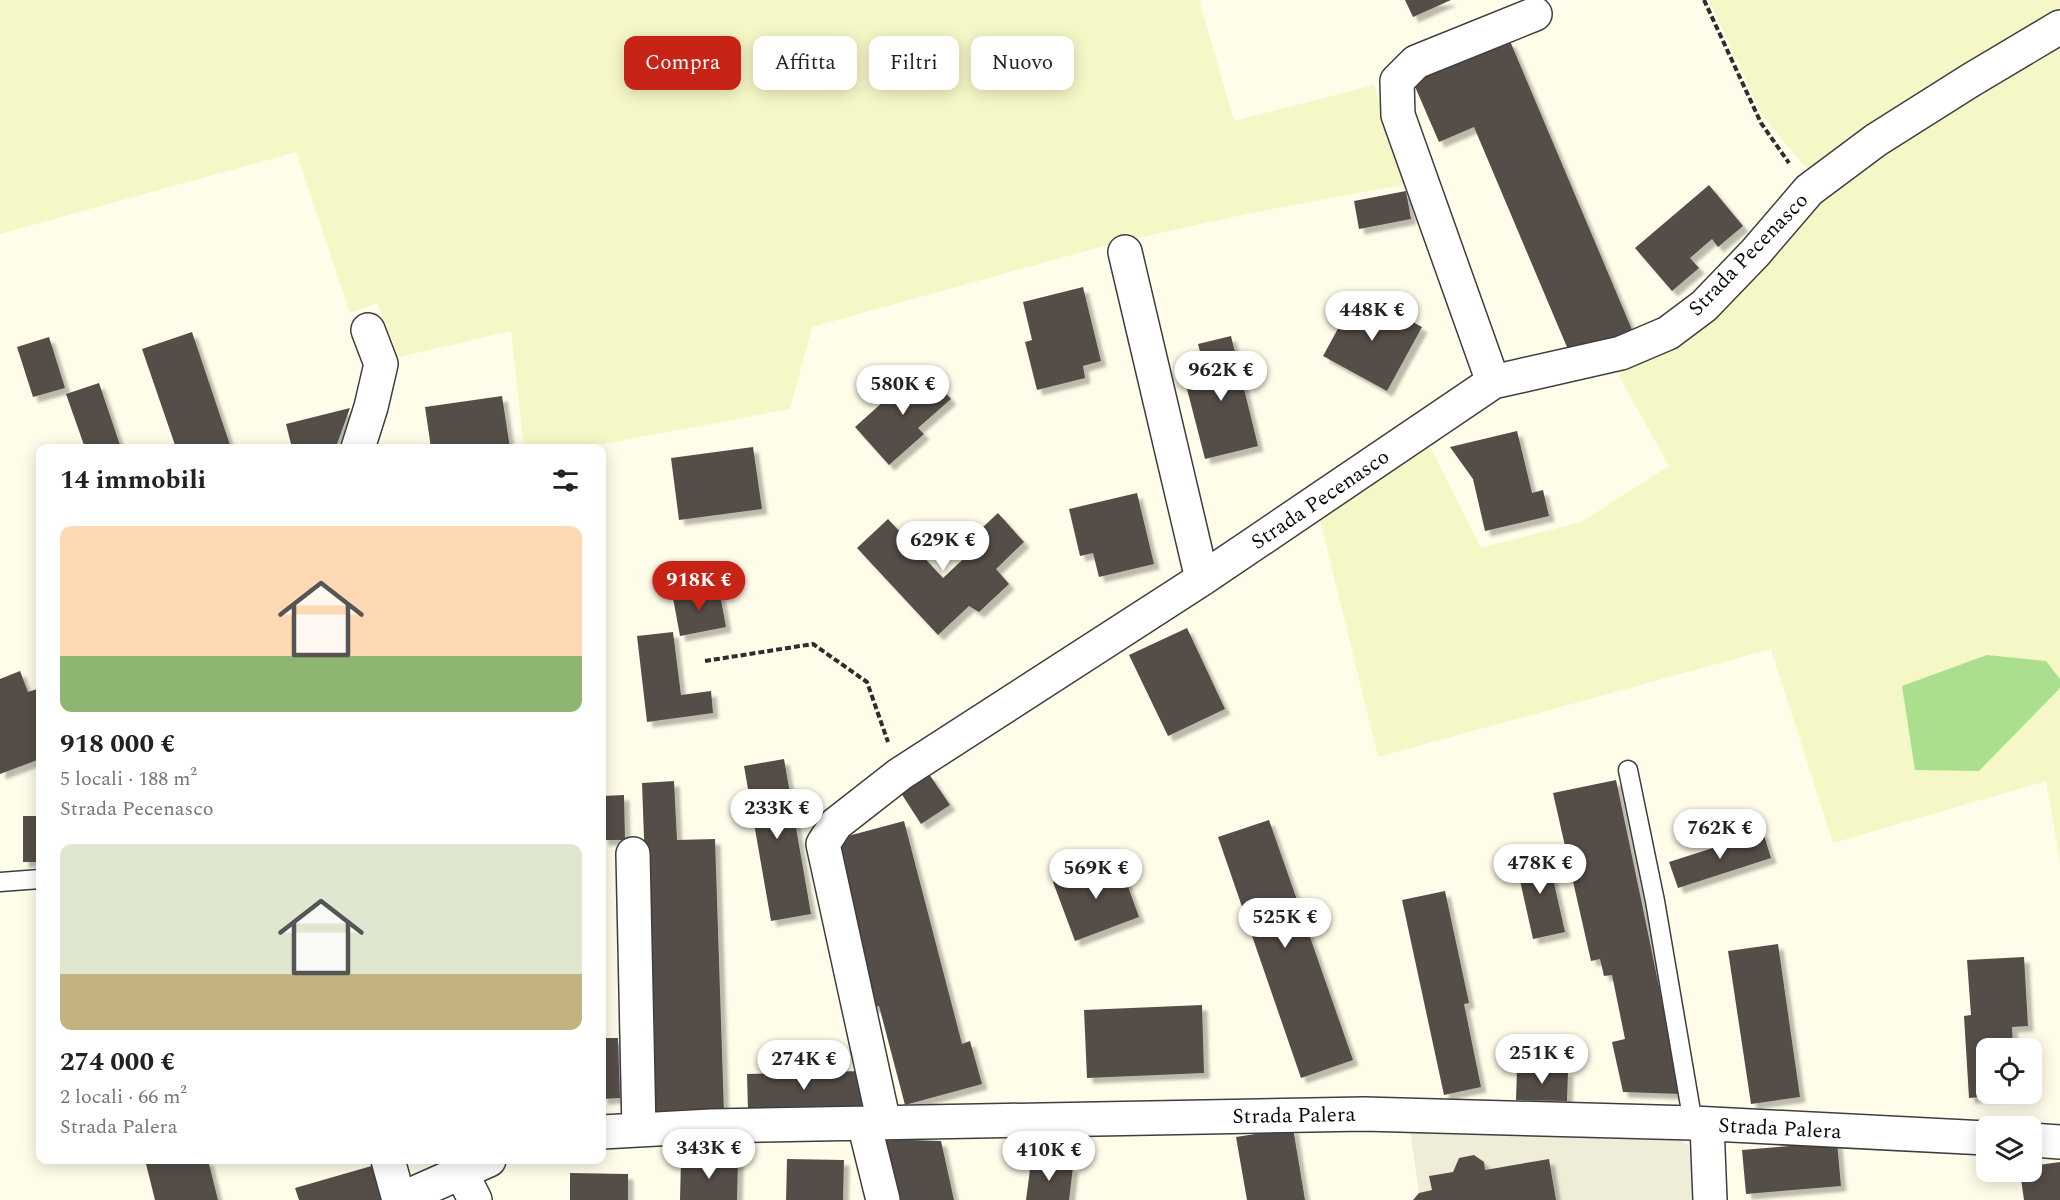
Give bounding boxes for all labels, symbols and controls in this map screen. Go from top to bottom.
chip: Compra [624,36,741,90]
chip: Affitta [753,36,857,90]
chip: Filtri [869,36,959,90]
chip: Nuovo [971,36,1074,90]
street label: Strada Pecenasco [1681,186,1816,324]
pin: 448K € [1323,291,1421,342]
text: 448K € [1339,295,1405,325]
pin: 962K € [1172,351,1270,402]
text: 962K € [1188,355,1254,385]
pin: 580K € [854,365,952,416]
text: 580K € [870,369,936,399]
street label: Strada Pecenasco [1245,441,1396,558]
text: 14 immobili [60,460,206,500]
icon: filters [549,464,582,497]
pin: 629K € [894,521,992,572]
text: 629K € [910,525,976,555]
pin: 918K € [650,561,748,612]
icon: home [267,565,375,673]
text: 918K € [666,565,732,595]
text: 918 000 € [60,724,175,764]
text: 5 locali · 188 m² [60,764,197,794]
pin: 233K € [728,789,826,840]
text: 233K € [744,793,810,823]
text: Strada Pecenasco [60,794,214,824]
pin: 762K € [1671,809,1769,860]
text: 762K € [1687,813,1753,843]
pin: 478K € [1491,844,1589,895]
text: 478K € [1507,848,1573,878]
pin: 569K € [1047,849,1145,900]
text: 569K € [1063,853,1129,883]
icon: home [267,883,375,991]
pin: 525K € [1236,898,1334,949]
text: 525K € [1252,902,1318,932]
pin: 251K € [1493,1034,1591,1085]
text: 251K € [1509,1038,1575,1068]
map controls [1976,1038,2042,1182]
button: locate [1976,1038,2042,1104]
pin: 274K € [755,1040,853,1091]
text: 274 000 € [60,1042,175,1082]
text: 274K € [771,1044,837,1074]
text: 2 locali · 66 m² [60,1082,187,1112]
street label: Strada Palera [1232,1099,1357,1133]
street label: Strada Palera [1718,1110,1843,1148]
text: Strada Palera [60,1112,178,1142]
button: layers [1976,1116,2042,1182]
pin: 343K € [660,1129,758,1180]
pin: 410K € [1000,1131,1098,1182]
text: 343K € [676,1133,742,1163]
text: 410K € [1016,1135,1082,1165]

